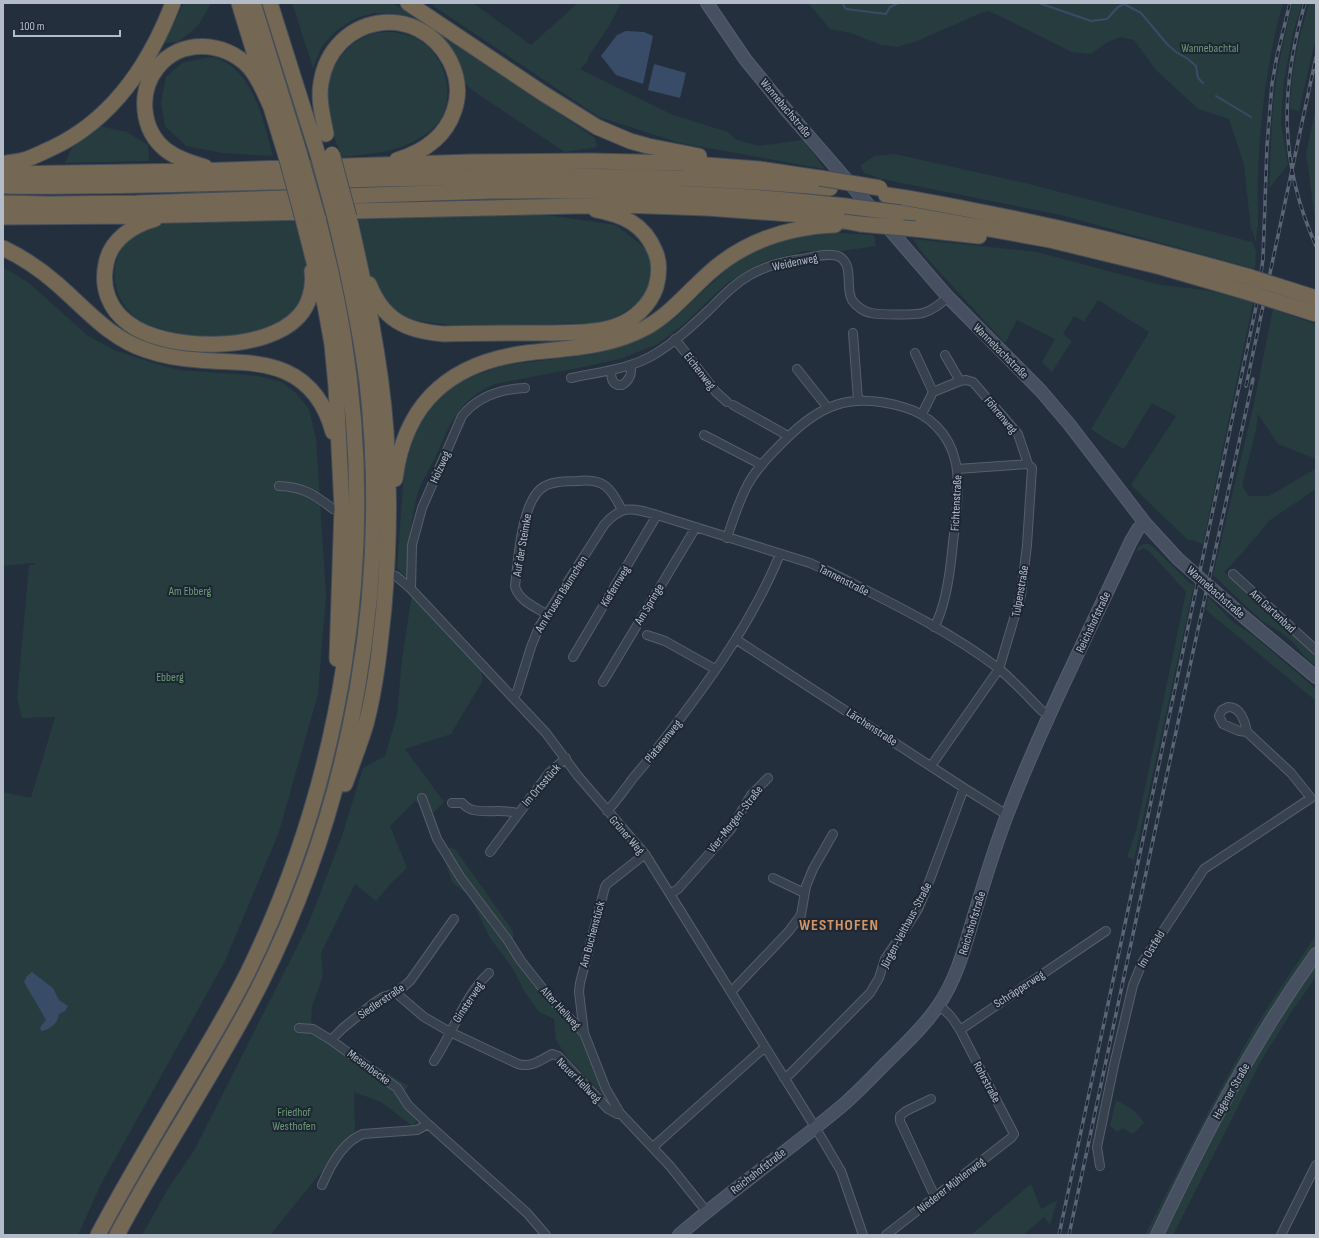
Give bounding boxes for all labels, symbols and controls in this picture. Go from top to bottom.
scale bar [14,12,120,38]
text: 100 m [20,19,45,34]
park label: Wannebachtal [1181,41,1239,56]
street label: Wannebachstraße [757,76,815,141]
street label: Weidenweg [771,250,819,275]
street label: Wannebachstraße [970,320,1032,382]
street label: Eichenweg [680,350,719,393]
street label: Föhrenweg [981,394,1021,437]
street label: Holzweg [427,448,454,486]
street label: Fichtenstraße [948,474,965,531]
street label: Auf der Steimke [509,512,535,579]
street label: Am Krusen Bäumchen [531,553,591,636]
street label: Tannenstraße [816,561,872,600]
street label: Kiefernweg [597,563,634,610]
street label: Wannebachstraße [1183,563,1248,622]
street label: Tulpenstraße [1009,564,1032,618]
street label: Am Springe [631,581,668,628]
park label: Am Ebberg [168,584,212,599]
street label: Am Gartenbad [1246,586,1299,636]
street label: Reichshofstraße [1073,589,1114,655]
park label: Ebberg [156,670,184,685]
street label: Lärchenstraße [843,705,900,750]
street label: Platanenweg [641,716,686,766]
street label: Im Ortsstück [519,761,564,810]
street label: Vier-Morgen-Straße [705,783,766,856]
street label: Grüner Weg [606,813,648,858]
street label: Jürgen-Velthaus-Straße [877,880,935,972]
street label: Reichshofstraße [956,889,989,957]
street label: Am Buchenstück [576,899,609,970]
district label: WESTHOFEN [799,916,879,935]
street label: Im Ostfeld [1134,928,1168,971]
street label: Schräpperweg [991,967,1048,1011]
street label: Ginsterweg [450,979,487,1026]
street label: Siedlerstraße [355,980,408,1023]
street label: Alter Hellweg [536,983,584,1033]
street label: Mesenbecke [344,1046,393,1089]
street label: Neuer Hellweg [553,1055,605,1106]
street label: Rohrstraße [969,1059,1004,1106]
street label: Hagener Straße [1209,1060,1254,1122]
park label: Friedhof Westhofen [272,1105,316,1134]
street label: Reichshofstraße [728,1145,789,1198]
street label: Niederer Mühlenweg [914,1154,988,1217]

